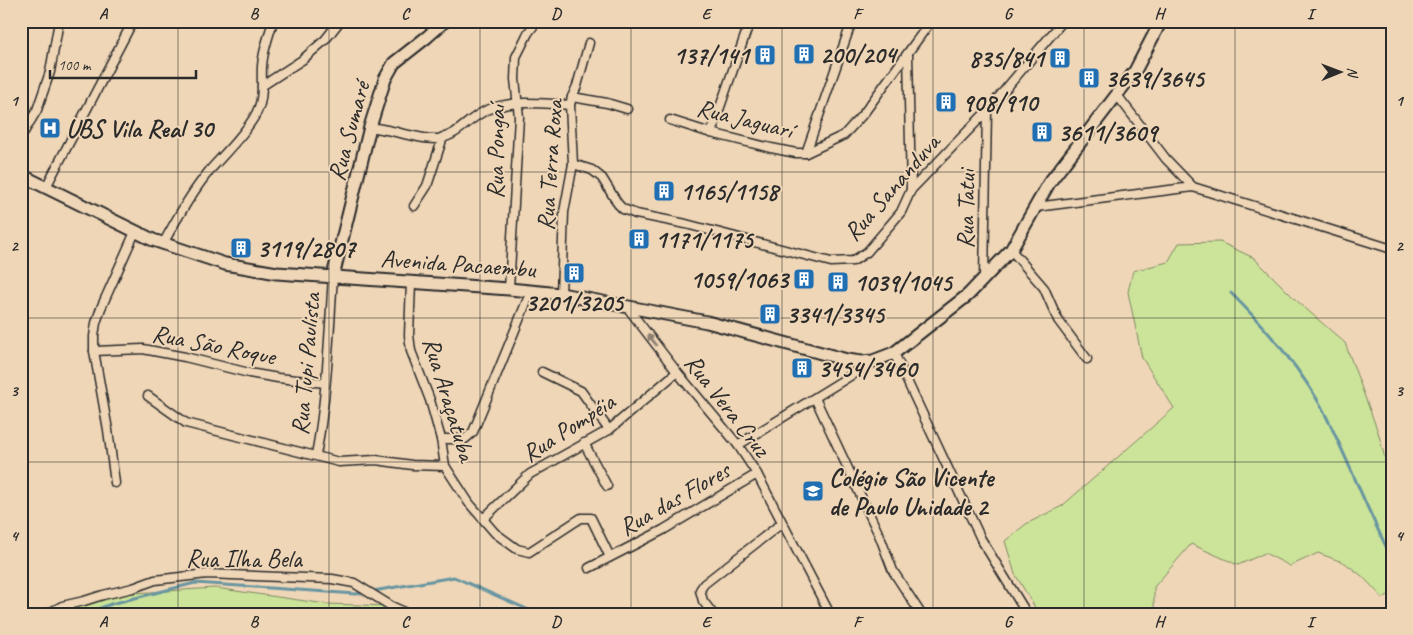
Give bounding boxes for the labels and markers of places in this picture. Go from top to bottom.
place label: 200/204 [820,39,899,71]
place label: 137/141 [673,40,752,72]
building icon: 200/204 [792,42,816,66]
building icon: 137/141 [753,43,777,67]
place label: 835/841 [969,43,1047,75]
building icon: 835/841 [1048,46,1072,70]
place label: 3639/3645 [1105,63,1206,95]
building icon: 3639/3645 [1077,66,1101,90]
place label: 908/910 [962,87,1040,119]
building icon: 908/910 [934,90,958,114]
place label: UBS Vila Real 30 [66,113,216,145]
hospital icon: UBS Vila Real 30 [38,116,62,140]
place label: 3611/3609 [1058,117,1160,149]
building icon: 3611/3609 [1030,120,1054,144]
place label: 1165/1158 [680,176,781,208]
building icon: 1165/1158 [652,179,676,203]
place label: 1171/1175 [655,224,755,256]
building icon: 1171/1175 [627,227,651,251]
place label: 3119/2807 [257,233,358,265]
building icon: 3119/2807 [229,236,253,260]
building icon: 3201/3205 [562,261,586,285]
place label: 1059/1063 [690,264,791,296]
building icon: 1059/1063 [792,267,816,291]
place label: 1039/1045 [854,267,954,299]
building icon: 1039/1045 [826,270,850,294]
place label: 3201/3205 [525,287,625,319]
place label: 3341/3345 [786,299,886,331]
building icon: 3341/3345 [758,302,782,326]
place label: 3454/3460 [818,353,919,385]
building icon: 3454/3460 [790,356,814,380]
place label: Colégio São Vicente de Paulo Unidade 2 [829,462,996,523]
school or university icon: Colégio São Vicente de Paulo Unidade 2 [801,479,825,503]

